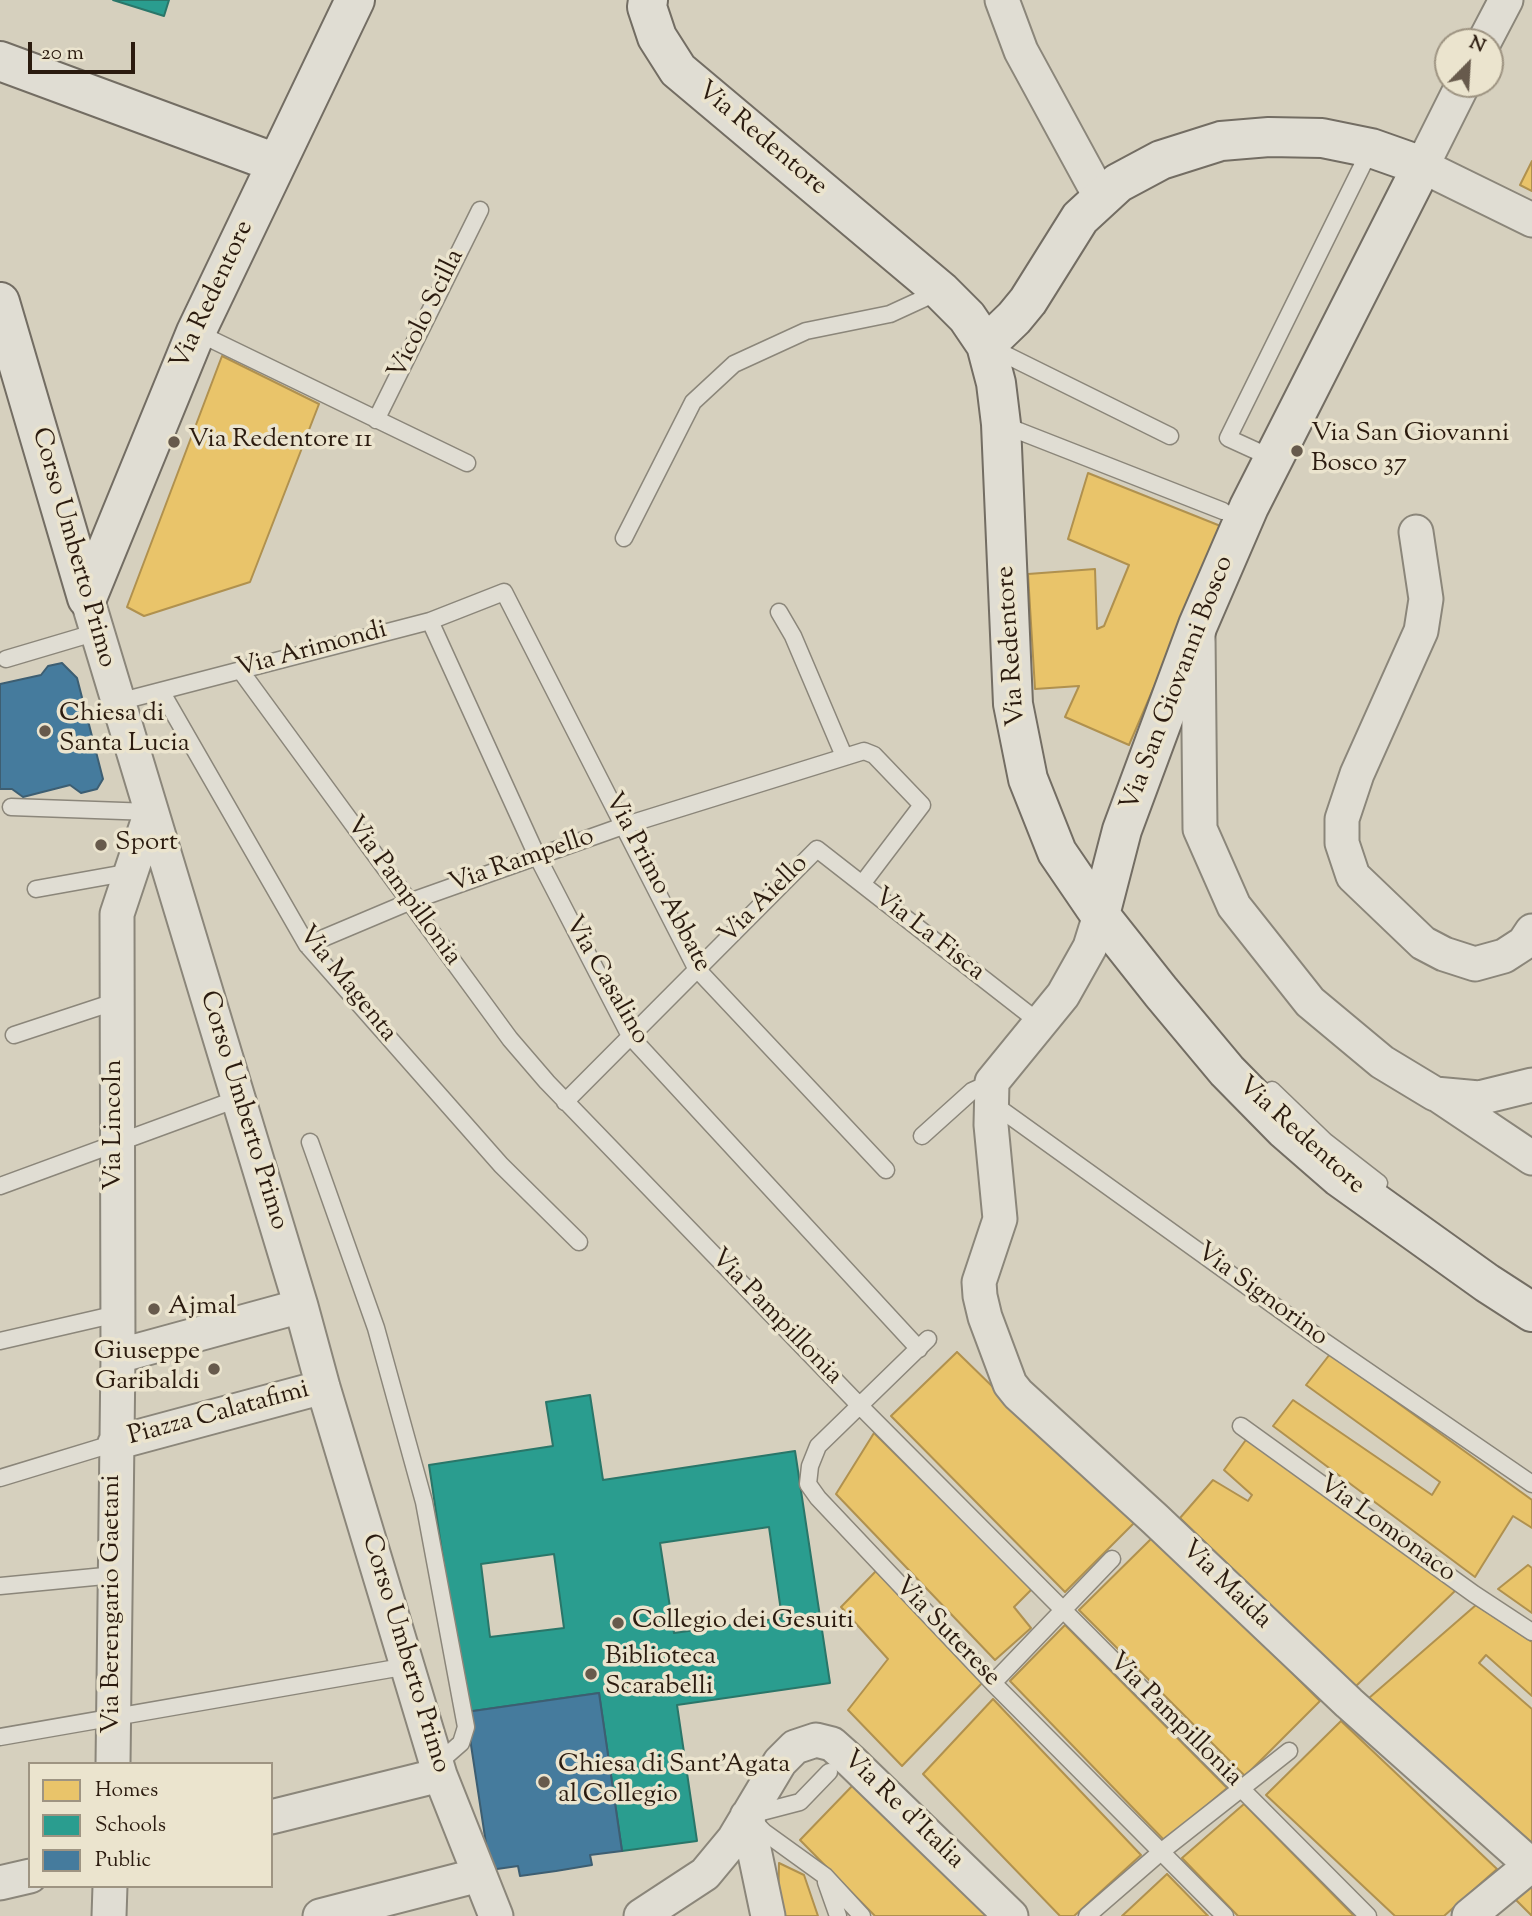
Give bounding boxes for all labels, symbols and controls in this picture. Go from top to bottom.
scale bar [32,28,138,72]
north arrow [1434,28,1504,98]
text: N [1465,30,1489,61]
text: 20 m [41,39,84,69]
street label: Via Redentore [689,76,833,204]
street label: Via Redentore [166,216,262,376]
street label: Vicolo Scilla [383,245,473,385]
place label: Via San Giovanni Bosco 37 [1311,420,1509,481]
street label: Corso Umberto Primo [23,424,121,672]
place label: Via Redentore 11 [188,426,372,458]
marker: Via Redentore 11 [166,434,182,450]
marker: Via San Giovanni Bosco 37 [1289,443,1305,459]
street label: Via San Giovanni Bosco [1116,552,1242,816]
street label: Via Redentore [992,565,1034,727]
street label: Via Arimondi [233,616,391,686]
place label: Chiesa di Santa Lucia [59,700,190,762]
marker: Chiesa di Santa Lucia [37,723,53,739]
street label: Via Primo Abbate [596,788,716,978]
street label: Via Pampillonia [337,811,467,973]
street label: Via Rampello [445,823,599,901]
place label: Sport [115,829,178,861]
marker: Sport [93,837,109,853]
street label: Via Aiello [714,850,816,952]
street label: Via La Fisca [866,883,990,989]
street label: Via Casalino [556,911,654,1051]
street label: Via Magenta [290,921,402,1049]
street label: Corso Umberto Primo [191,988,293,1234]
street label: Via Lincoln [100,1060,132,1190]
street label: Via Redentore [1230,1072,1370,1202]
street label: Via Signorino [1189,1238,1333,1354]
street label: Via Pampillonia [702,1244,848,1392]
place label: Ajmal [168,1293,237,1325]
marker: Ajmal [146,1301,162,1317]
place label: Giuseppe Garibaldi [94,1338,200,1400]
marker: Giuseppe Garibaldi [206,1361,222,1377]
street label: Piazza Calatafimi [125,1376,313,1454]
street label: Via Lomonaco [1311,1470,1461,1590]
street label: Via Berengario Gaetani [98,1474,130,1734]
street label: Corso Umberto Primo [353,1531,455,1777]
street label: Via Maida [1173,1535,1277,1637]
street label: Via Suterese [886,1572,1006,1694]
place label: Collegio dei Gesuiti [632,1607,854,1639]
marker: Collegio dei Gesuiti [610,1615,626,1631]
place label: Biblioteca Scarabelli [605,1643,716,1704]
street label: Via Pampillonia [1100,1647,1248,1795]
marker: Biblioteca Scarabelli [583,1666,599,1682]
street label: Via Re d'Italia [835,1745,969,1877]
place label: Chiesa di Sant'Agata al Collegio [558,1751,790,1812]
legend [28,1762,273,1888]
marker: Chiesa di Sant'Agata al Collegio [536,1774,552,1790]
text: Homes [95,1776,158,1806]
text: Schools [95,1811,166,1841]
text: Public [95,1846,151,1876]

